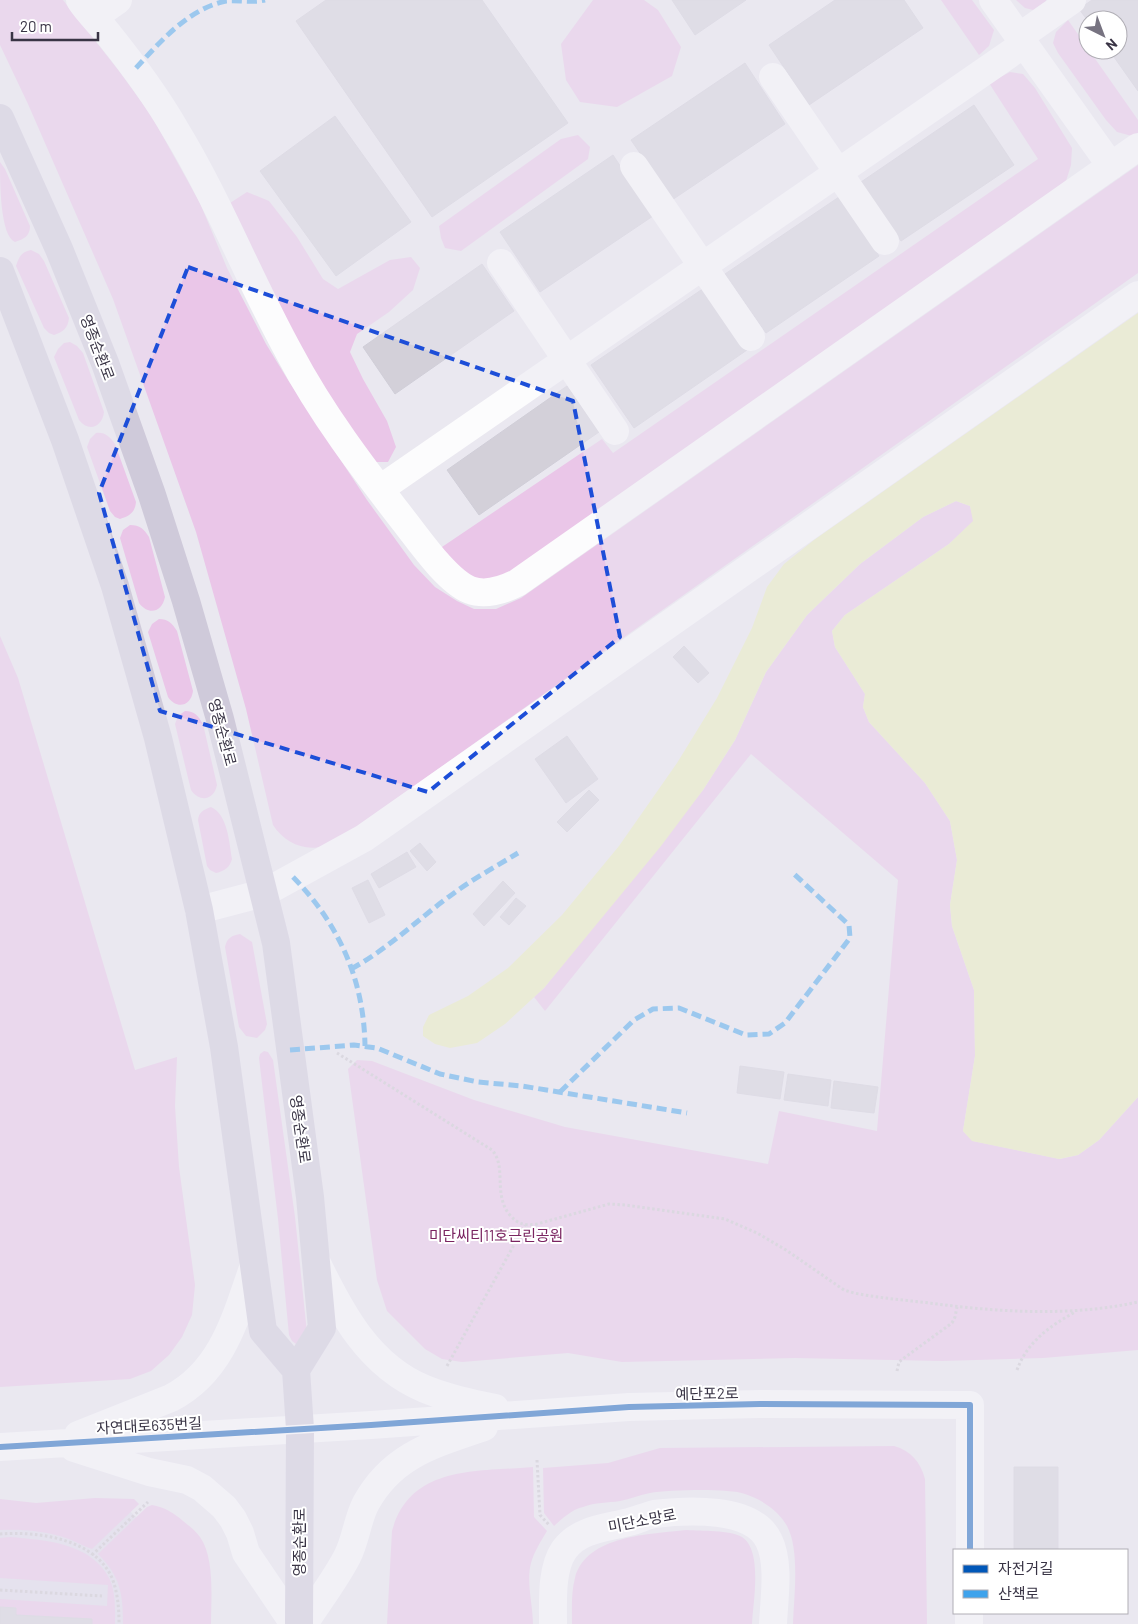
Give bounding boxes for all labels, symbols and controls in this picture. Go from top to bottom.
scale bar [12,10,99,42]
north arrow [1078,10,1128,60]
text: 20 m [20,17,52,35]
text: N [1103,36,1121,54]
street label: 영종순환로 [77,312,119,382]
street label: 영종순환로 [205,696,241,768]
street label: 영종순환로 [287,1094,315,1164]
park label: 미단씨티11호근린공원 [429,1226,563,1244]
street label: 예단포2로 [675,1383,739,1403]
street label: 자연대로635번길 [96,1413,202,1437]
street label: 미단소망로 [606,1505,678,1535]
street label: 영종순환로 [290,1507,308,1577]
legend [953,1549,1128,1614]
text: 자전거길 [998,1559,1053,1577]
text: 산책로 [998,1584,1039,1602]

